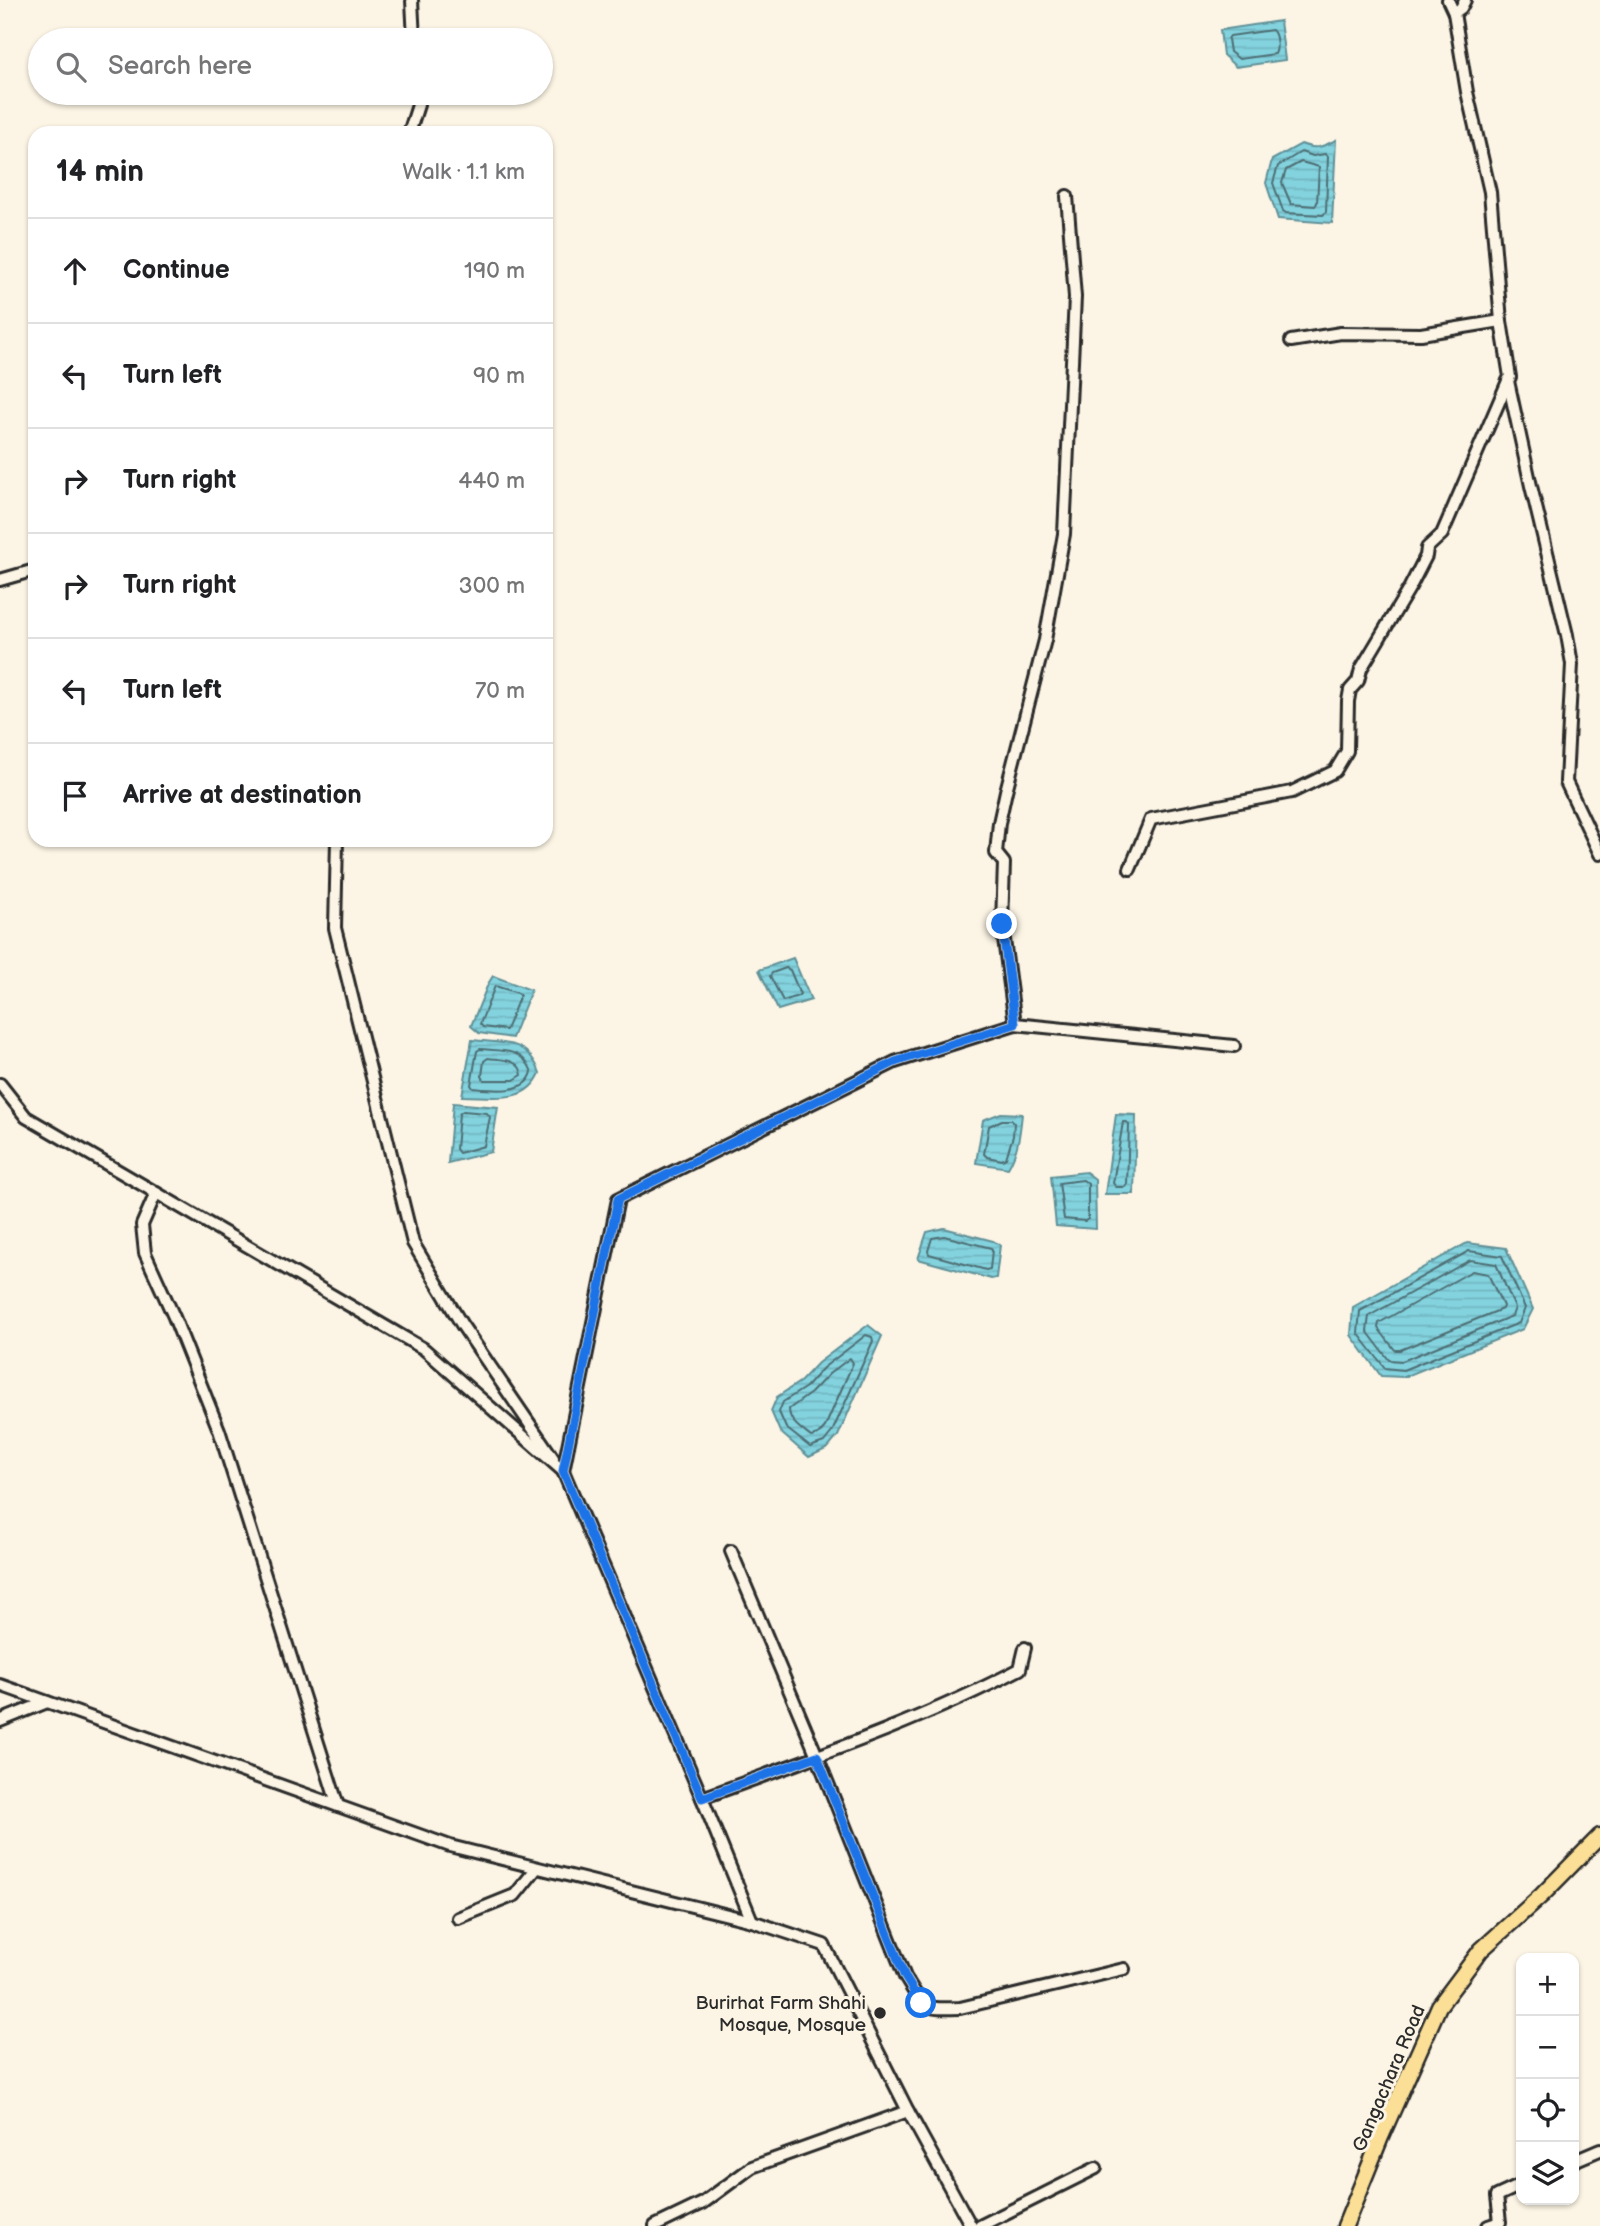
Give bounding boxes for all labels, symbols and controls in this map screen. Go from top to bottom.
search box [28,28,553,105]
icon: search [52,48,90,86]
text: Search here [108,51,252,82]
text: 14 min [56,154,144,190]
text: Walk · 1.1 km [402,158,525,186]
icon: ahead [56,252,94,290]
text: Continue [123,255,230,286]
text: 190 m [464,257,525,285]
icon: left [56,357,94,395]
text: Turn left [123,360,222,391]
text: 90 m [473,362,525,390]
icon: right [56,462,94,500]
text: Turn right [123,465,236,496]
text: 440 m [458,467,525,495]
icon: right [56,567,94,605]
text: Turn right [123,570,236,601]
text: 300 m [459,572,525,600]
icon: left [56,672,94,710]
text: Turn left [123,675,222,706]
text: 70 m [475,677,525,705]
icon: arrive [56,777,94,815]
text: Arrive at destination [123,780,362,811]
route end [986,908,1017,939]
map controls [1516,1953,1579,2205]
button: + [1516,1953,1579,2016]
route start [905,1987,936,2018]
place label: Burirhat Farm Shahi Mosque, Mosque [695,1992,866,2037]
street label: Gangachara Road [1348,2002,1431,2155]
marker: Burirhat Farm Shahi Mosque, Mosque [872,2005,888,2021]
button: − [1516,2016,1579,2079]
button: locate [1516,2079,1579,2142]
button: layers [1516,2142,1579,2205]

